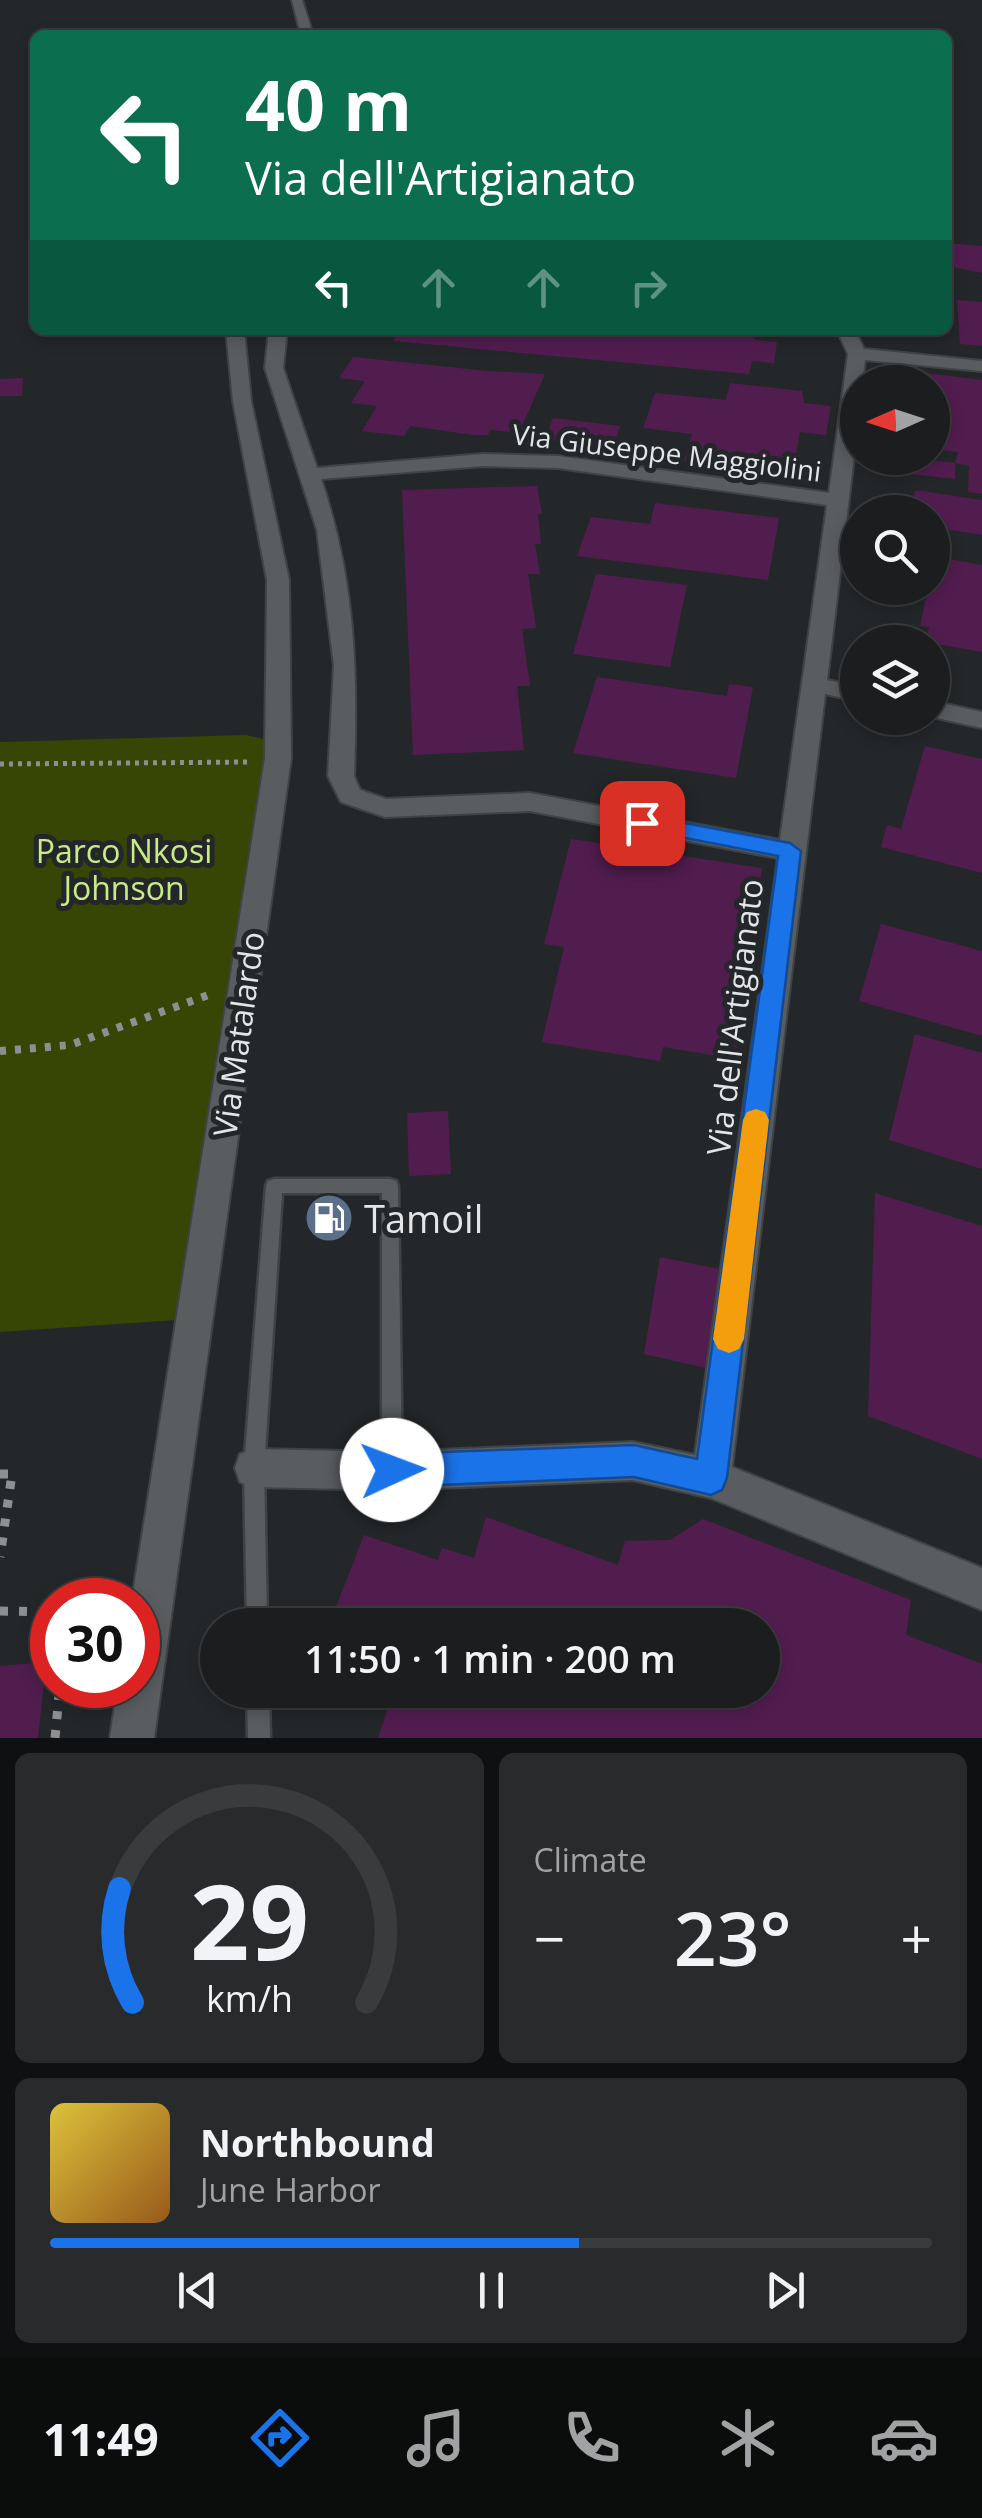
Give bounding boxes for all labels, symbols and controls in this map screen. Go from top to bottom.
text: 40 m [245,56,412,152]
icon: left [80,70,210,200]
text: Via dell'Artigianato [245,147,636,208]
icon: left [306,260,361,315]
icon: ahead [411,260,466,315]
icon: ahead [516,260,571,315]
icon: right [621,260,676,315]
north arrow [840,365,950,475]
map controls [840,365,950,735]
street label: Via Giuseppe Maggiolini [510,414,824,490]
button: search [840,495,950,605]
button: layers [840,625,950,735]
pin [600,781,685,866]
icon: arrive [615,796,670,851]
park label: Parco Nkosi Johnson [36,829,212,909]
street label: Via dell'Artigianato [696,876,772,1158]
street label: Via Matalardo [202,929,274,1139]
fuel station icon: Tamoil [303,1192,355,1244]
place label: Tamoil [364,1192,483,1244]
position arrow [340,1418,444,1522]
speed limit sign: 30 [30,1578,160,1708]
text: 11:50 · 1 min · 200 m [304,1632,676,1684]
text: Climate [534,1838,647,1881]
text: 29 [190,1849,309,1990]
text: 23° [674,1886,792,1988]
text: − [534,1900,565,1975]
text: + [901,1900,932,1975]
text: km/h [206,1974,293,2022]
text: Northbound [200,2116,435,2168]
text: June Harbor [200,2168,380,2211]
icon: previous [170,2263,225,2318]
icon: pause [464,2263,519,2318]
icon: next [758,2263,813,2318]
icon: directions [245,2403,315,2473]
icon: music [401,2403,471,2473]
icon: phone [557,2403,627,2473]
icon: climate [713,2403,783,2473]
icon: car [869,2403,939,2473]
text: 11:49 [43,2408,159,2469]

